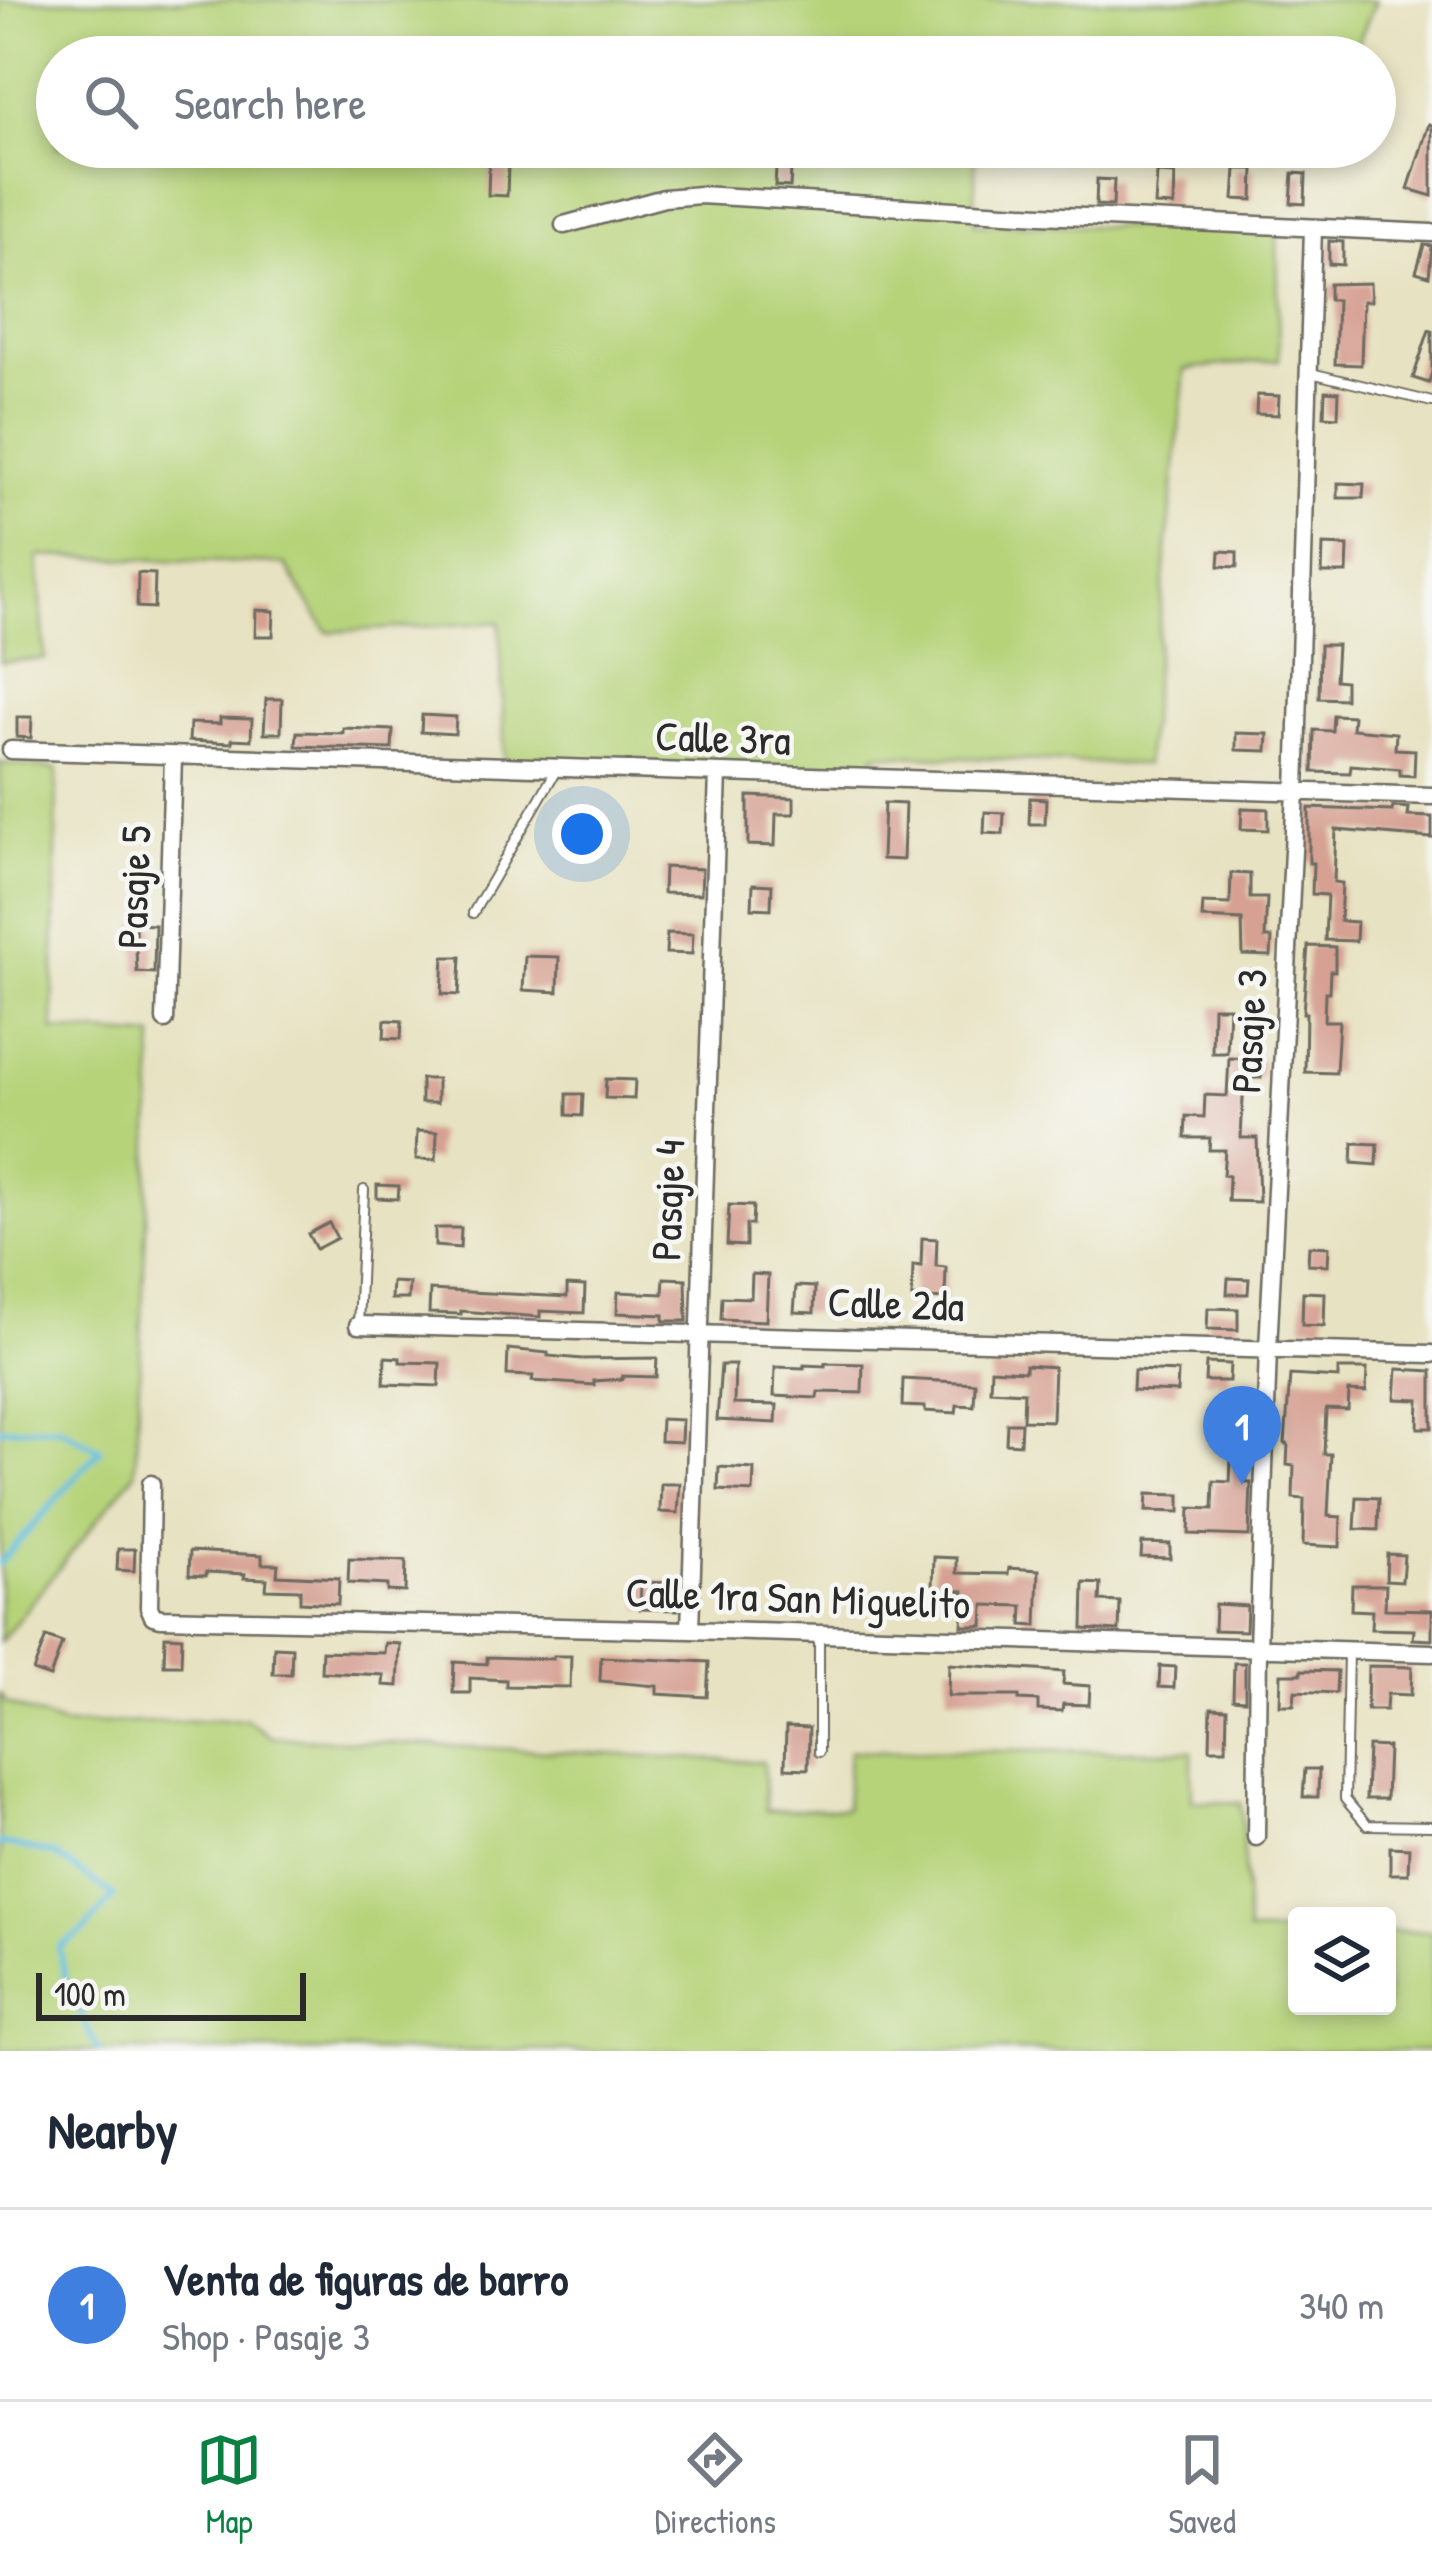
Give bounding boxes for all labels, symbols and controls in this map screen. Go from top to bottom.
search box [36,36,1396,168]
icon: search [78,69,144,135]
text: Search here [174,72,366,133]
street label: Calle 3ra [654,706,792,768]
your location [552,804,612,864]
street label: Pasaje 5 [102,824,164,950]
street label: Pasaje 3 [1216,967,1280,1095]
street label: Pasaje 4 [636,1138,698,1262]
street label: Calle 2da [827,1272,965,1334]
pin: 1 [1203,1386,1281,1485]
street label: Calle 1ra San Miguelito [625,1563,971,1631]
map controls [1288,1907,1396,2015]
button: layers [1288,1907,1396,2015]
scale bar [36,1967,306,2020]
text: 100 m [54,1972,126,2016]
text: Nearby [48,2095,178,2164]
text: Venta de figuras de barro [162,2248,568,2309]
text: 1 [80,2278,94,2331]
text: 340 m [1299,2278,1384,2331]
text: Shop · Pasaje 3 [162,2309,370,2362]
tab: Map [196,2427,262,2543]
tab: Directions [655,2427,776,2543]
tab: Saved [1168,2427,1236,2543]

